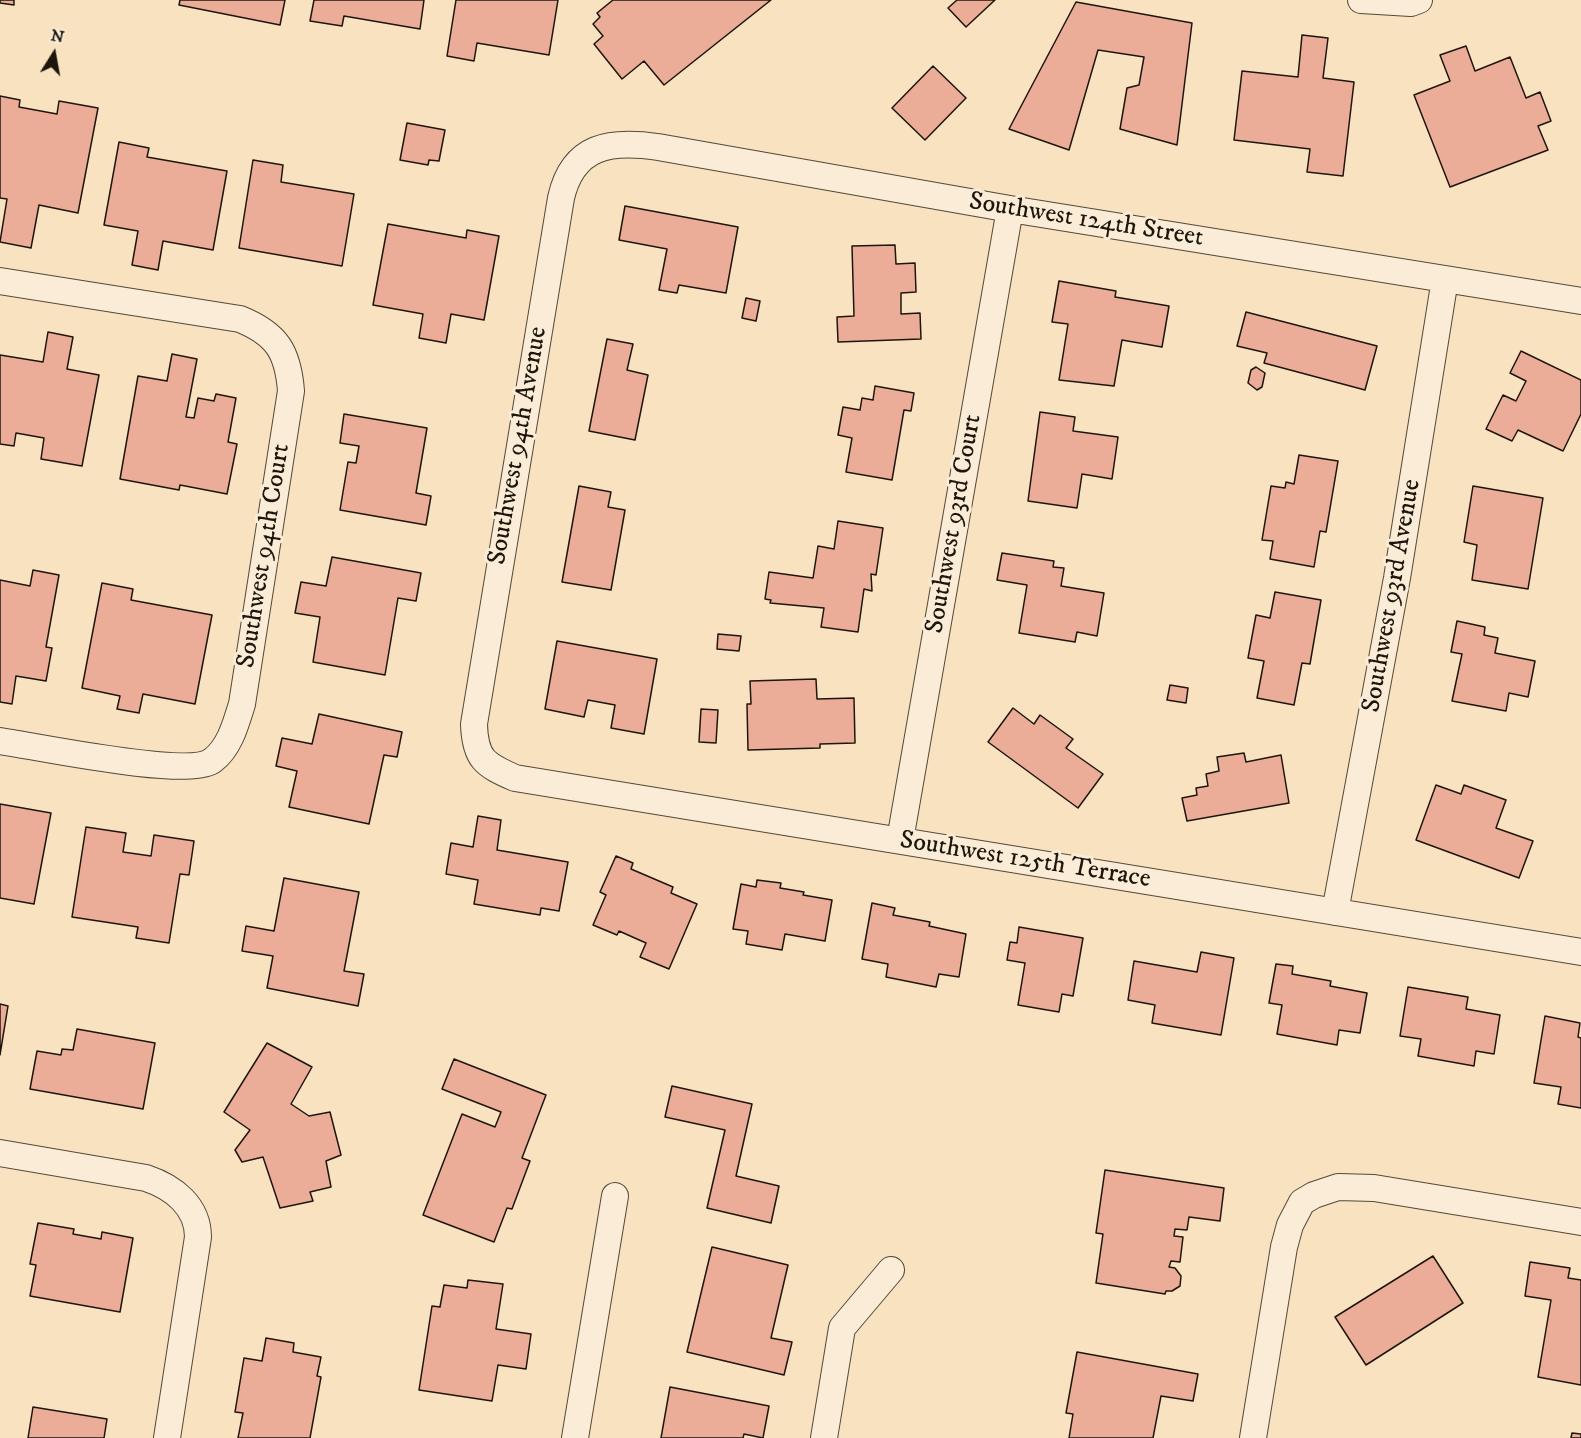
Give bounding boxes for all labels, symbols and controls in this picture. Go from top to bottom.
north arrow [24,24,84,84]
text: N [49,25,66,47]
street label: Southwest 124th Street [967,187,1205,255]
street label: Southwest 94th Avenue [483,325,555,567]
street label: Southwest 93rd Court [920,412,990,636]
street label: Southwest 94th Court [232,442,298,670]
street label: Southwest 93rd Avenue [1357,477,1429,715]
street label: Southwest 125th Terrace [897,826,1153,896]

